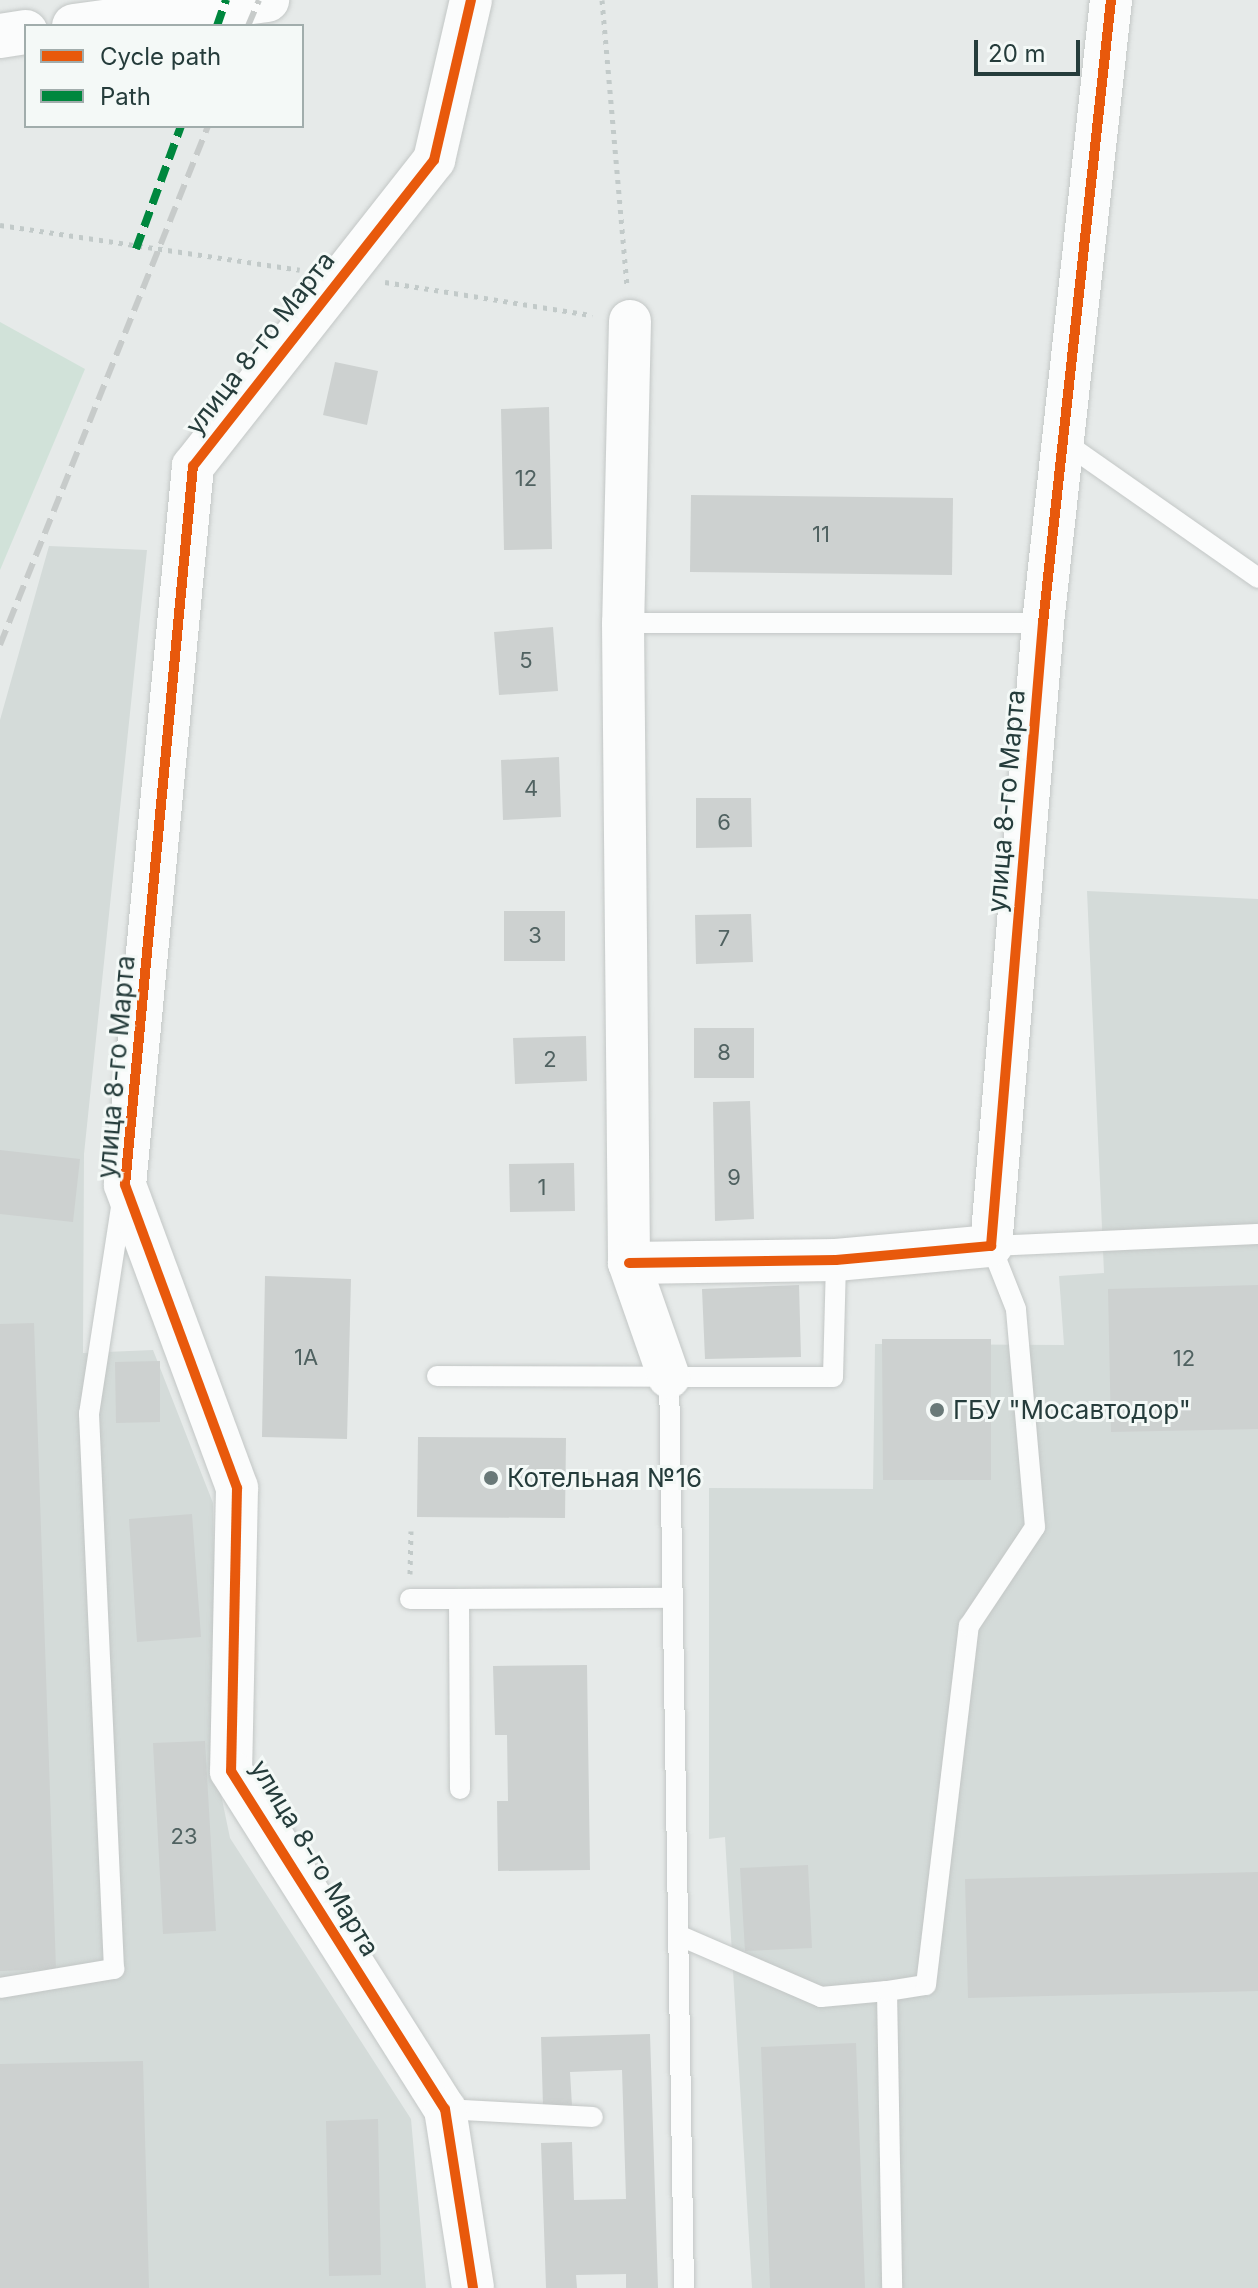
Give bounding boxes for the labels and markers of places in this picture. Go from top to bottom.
place label: ГБУ "Мосавтодор" [953,1394,1191,1426]
marker: ГБУ "Мосавтодор" [928,1401,946,1419]
place label: Котельная №16 [507,1462,702,1494]
marker: Котельная №16 [482,1469,500,1487]

